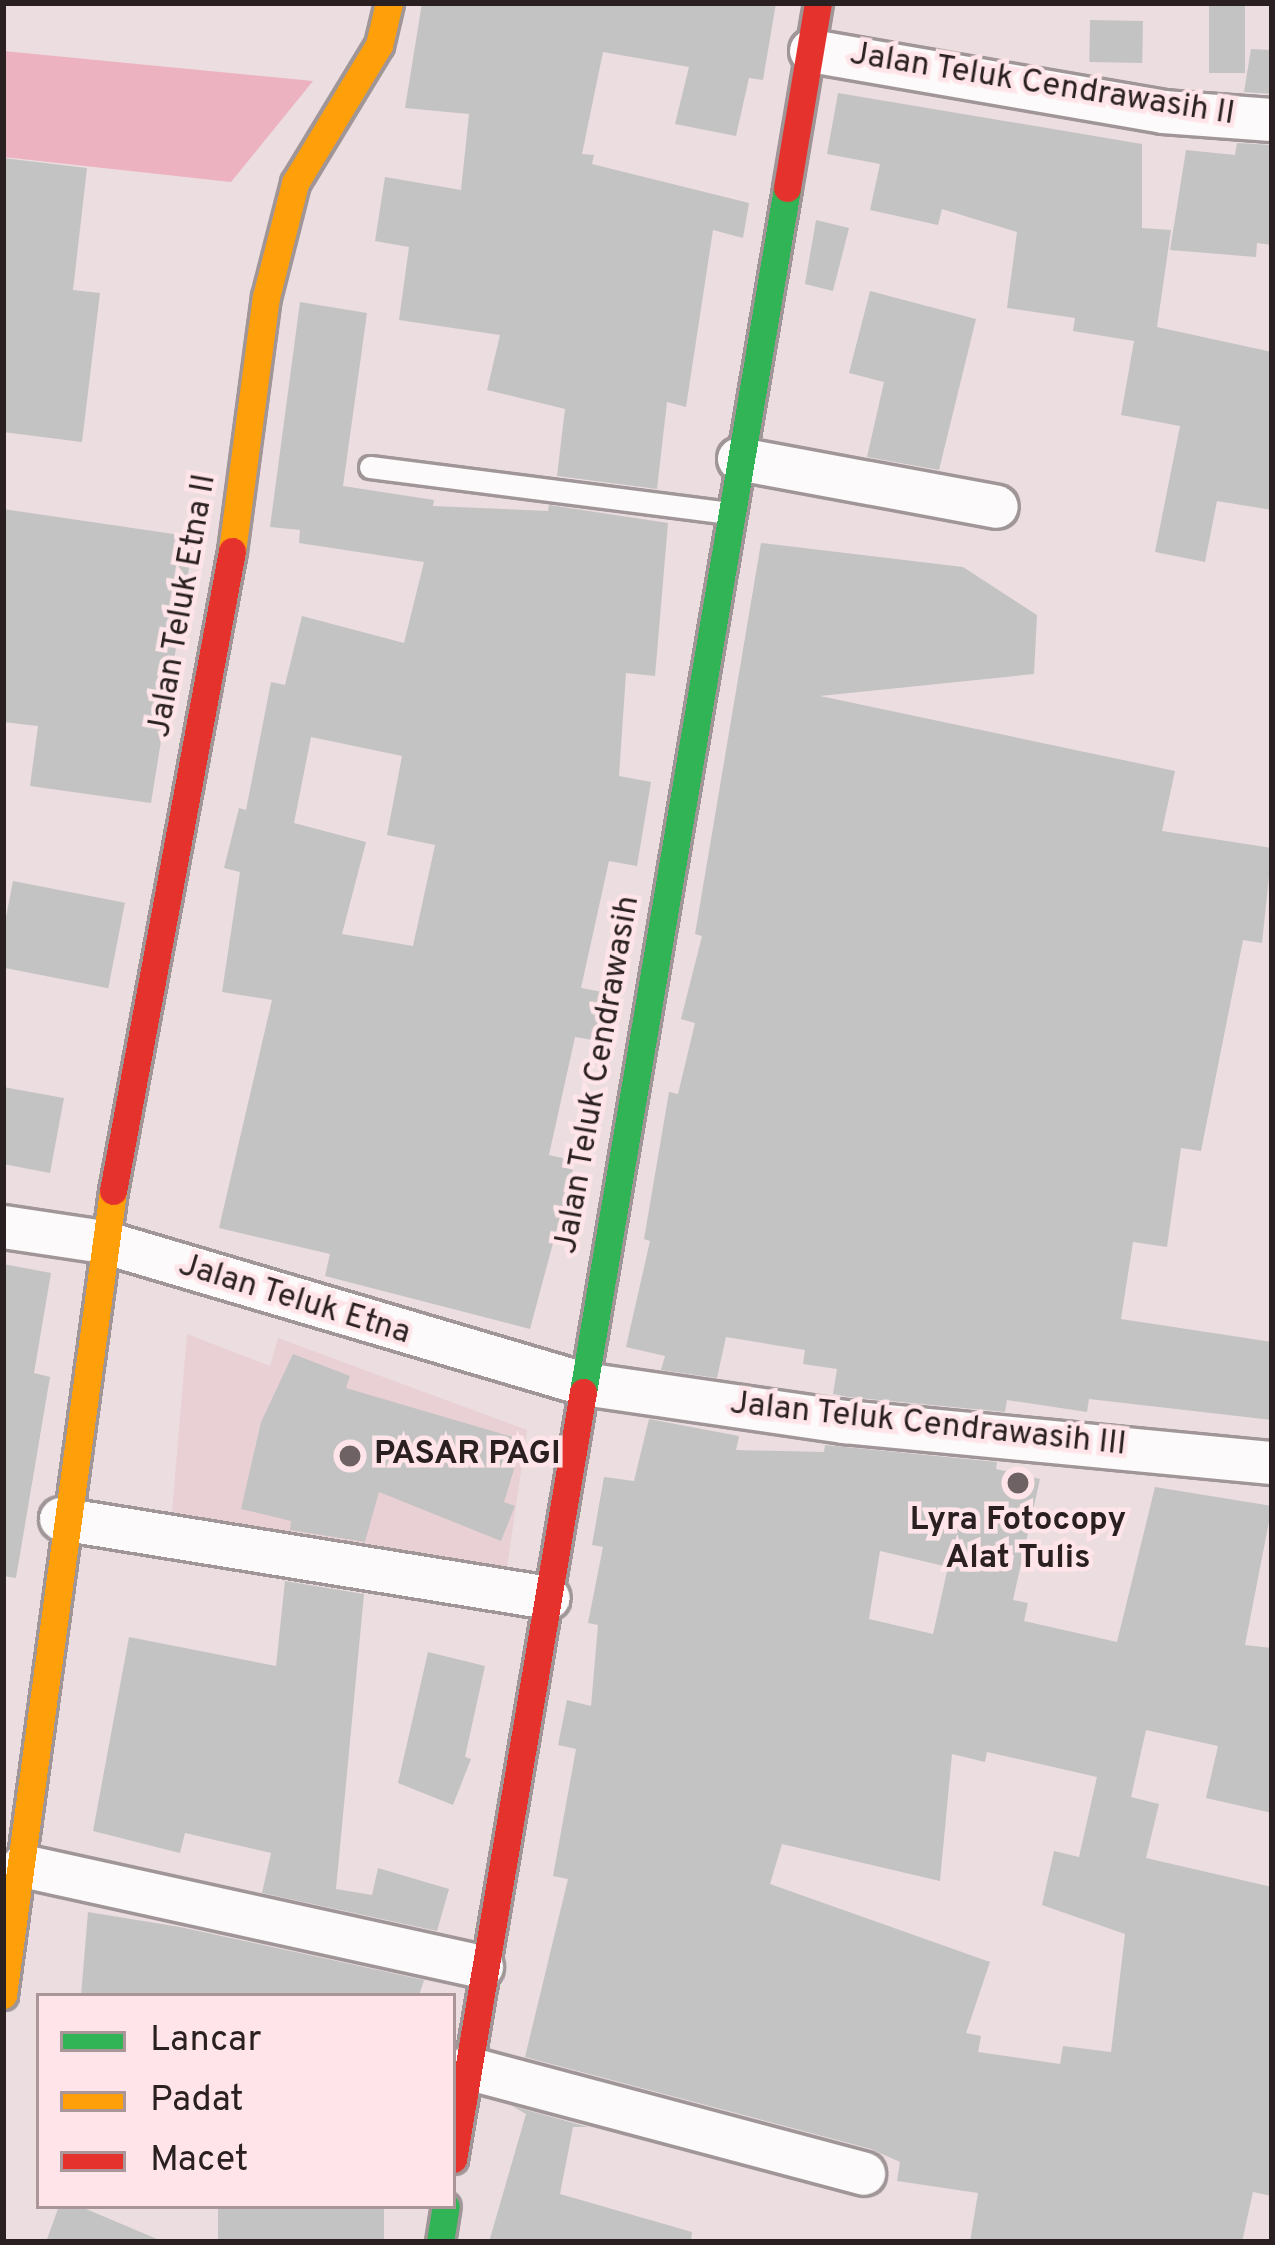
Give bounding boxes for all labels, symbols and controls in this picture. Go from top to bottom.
street label: Jalan Teluk Cendrawasih II [846,36,1238,136]
street label: Jalan Teluk Etna II [141,471,227,741]
street label: Jalan Teluk Cendrawasih [548,892,650,1258]
street label: Jalan Teluk Etna [173,1247,415,1355]
street label: Jalan Teluk Cendrawasih III [727,1385,1129,1467]
place label: PASAR PAGI [374,1436,561,1476]
marker: PASAR PAGI [337,1443,363,1469]
marker: Lyra Fotocopy Alat Tulis [1005,1470,1031,1496]
place label: Lyra Fotocopy Alat Tulis [910,1502,1126,1580]
legend [36,1993,456,2209]
text: Lancar [150,2018,261,2064]
text: Padat [150,2078,244,2124]
text: Macet [150,2138,248,2184]

